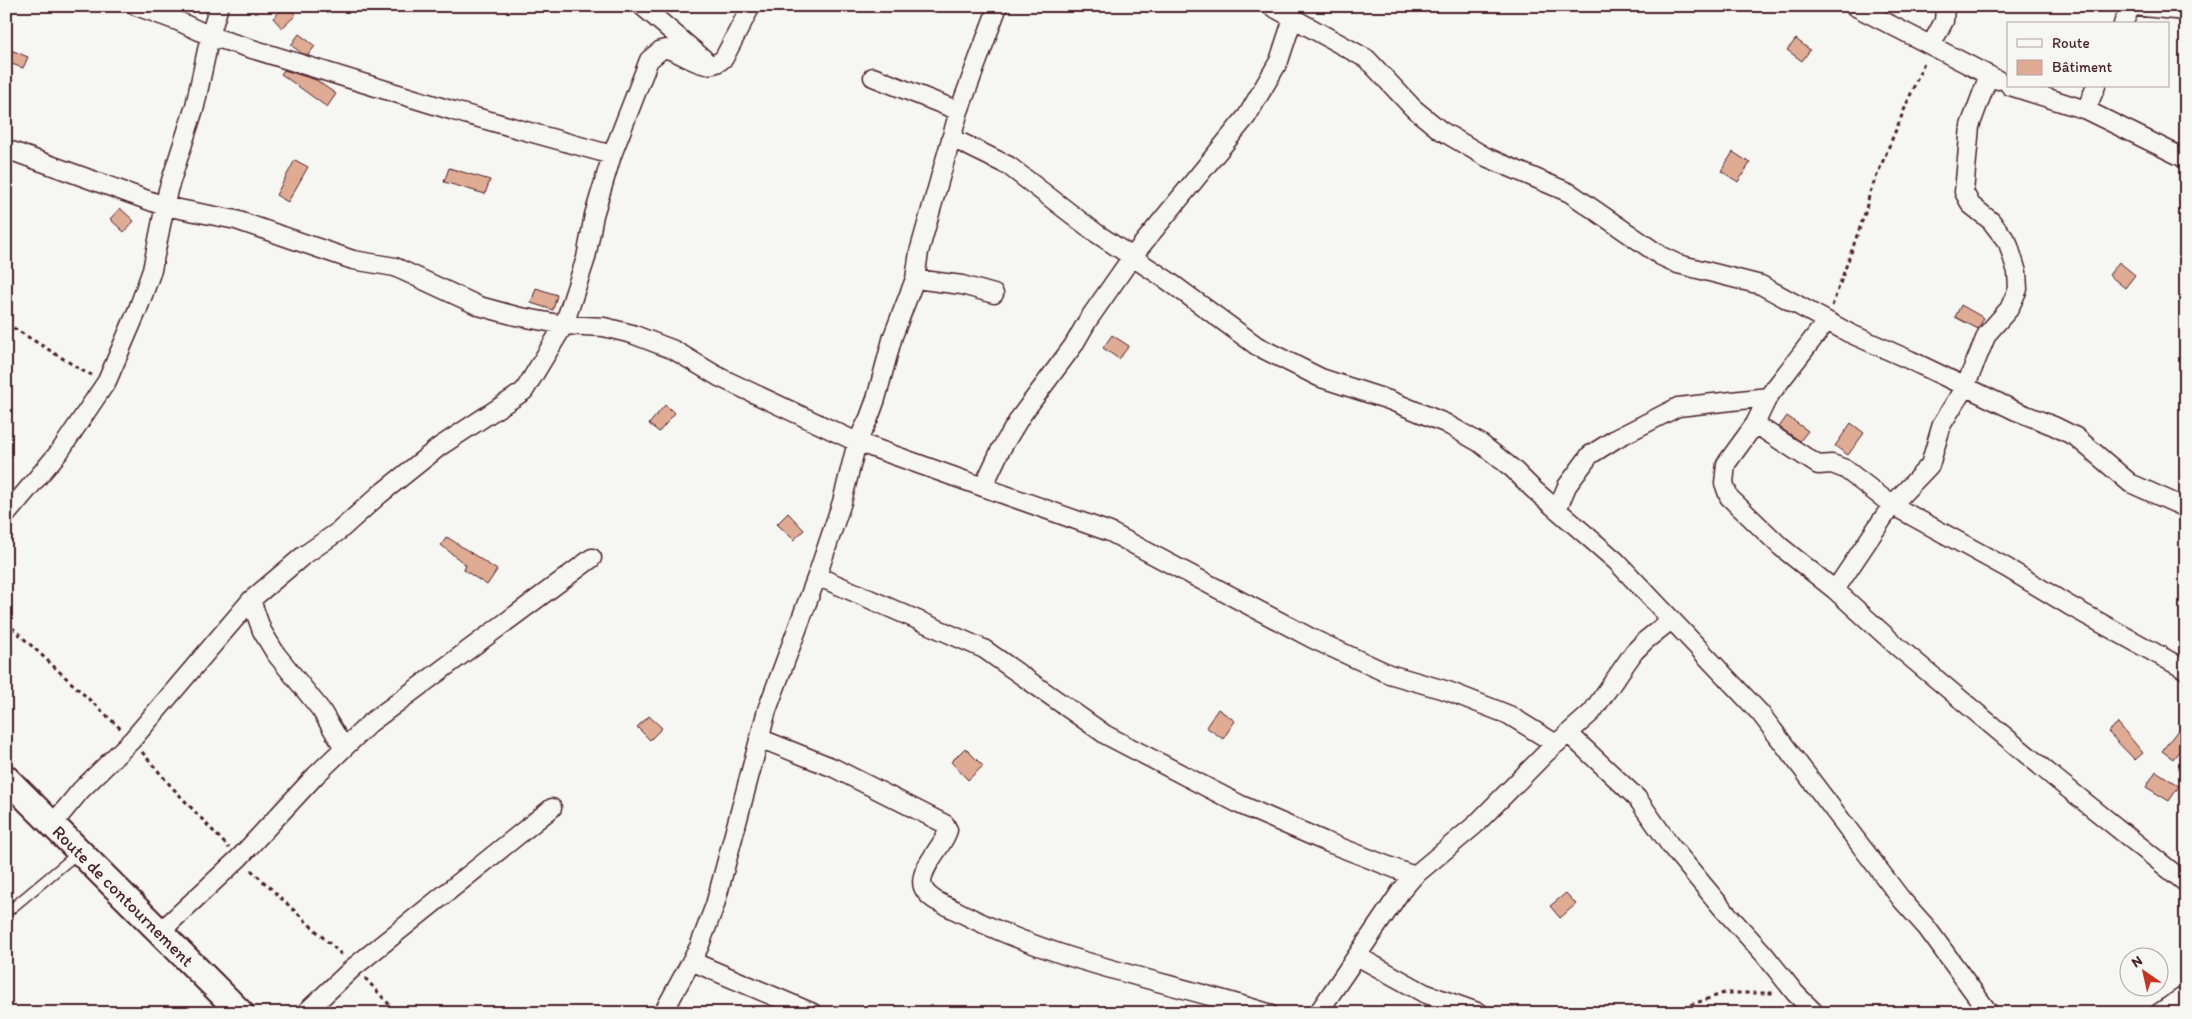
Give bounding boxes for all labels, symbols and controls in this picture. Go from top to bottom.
legend [2007,22,2170,88]
text: Route [2052,34,2090,52]
text: Bâtiment [2052,58,2113,76]
street label: Route de contournement [48,821,199,972]
north arrow [2120,946,2170,996]
text: N [2128,952,2146,971]

